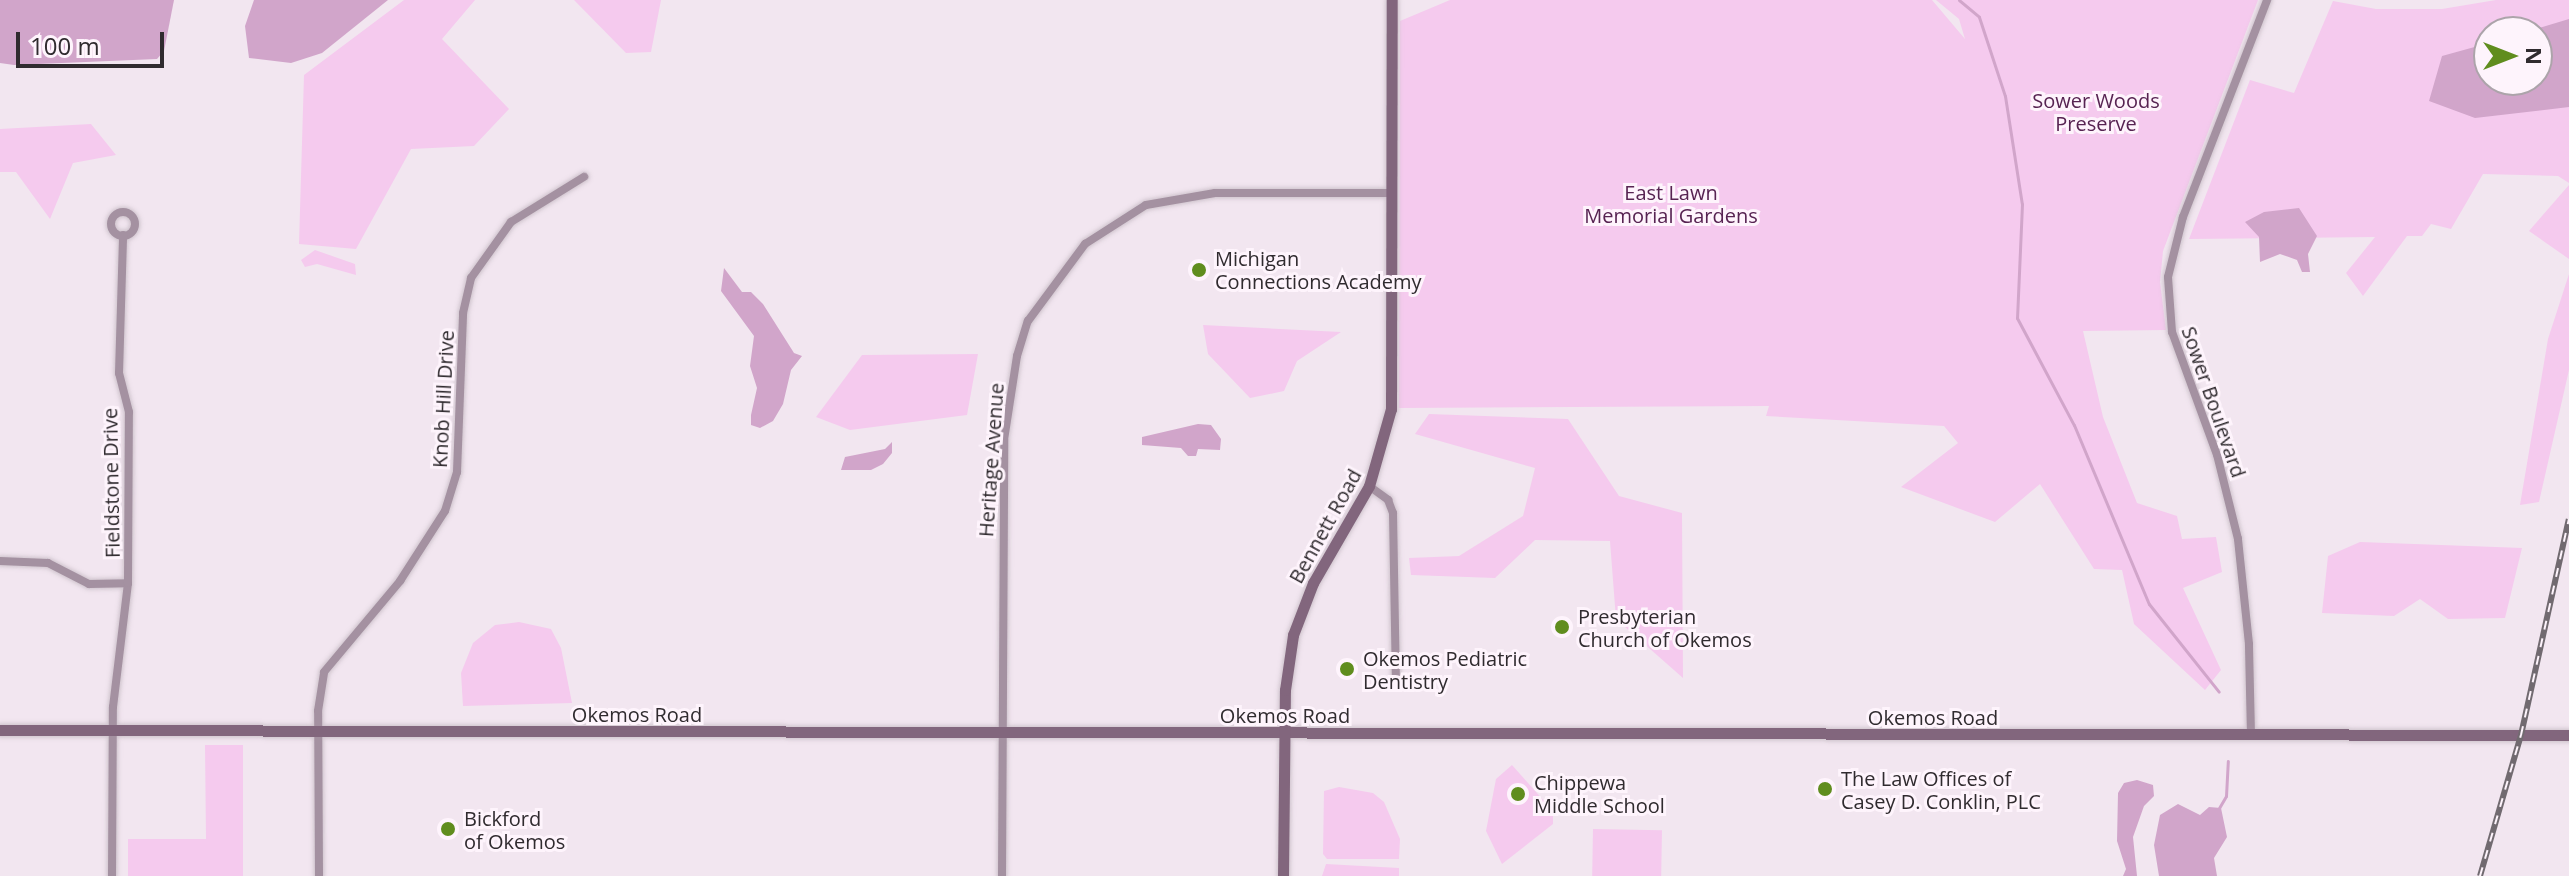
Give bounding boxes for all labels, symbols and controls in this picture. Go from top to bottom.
scale bar [20,16,168,66]
north arrow [2473,16,2553,96]
text: 100 m [30,29,100,62]
text: N [2520,47,2550,65]
park label: Sower Woods Preserve [2032,89,2160,136]
park label: East Lawn Memorial Gardens [1584,180,1758,227]
place label: Michigan Connections Academy [1215,246,1422,293]
marker: Michigan Connections Academy [1190,261,1208,279]
street label: Sower Boulevard [2177,323,2251,481]
street label: Knob Hill Drive [427,329,459,469]
street label: Heritage Avenue [974,382,1008,538]
street label: Fieldstone Drive [98,408,124,558]
street label: Bennett Road [1284,465,1366,587]
place label: Presbyterian Church of Okemos [1578,604,1752,651]
marker: Presbyterian Church of Okemos [1553,618,1571,636]
place label: Okemos Pediatric Dentistry [1363,646,1527,693]
marker: Okemos Pediatric Dentistry [1338,660,1356,678]
street label: Okemos Road [572,702,702,726]
street label: Okemos Road [1220,703,1350,727]
street label: Okemos Road [1868,705,1998,729]
place label: The Law Offices of Casey D. Conklin, PLC [1841,766,2041,813]
place label: Chippewa Middle School [1534,770,1665,817]
marker: The Law Offices of Casey D. Conklin, PLC [1816,780,1834,798]
marker: Chippewa Middle School [1509,785,1527,803]
place label: Bickford of Okemos [464,806,565,853]
marker: Bickford of Okemos [439,820,457,838]

